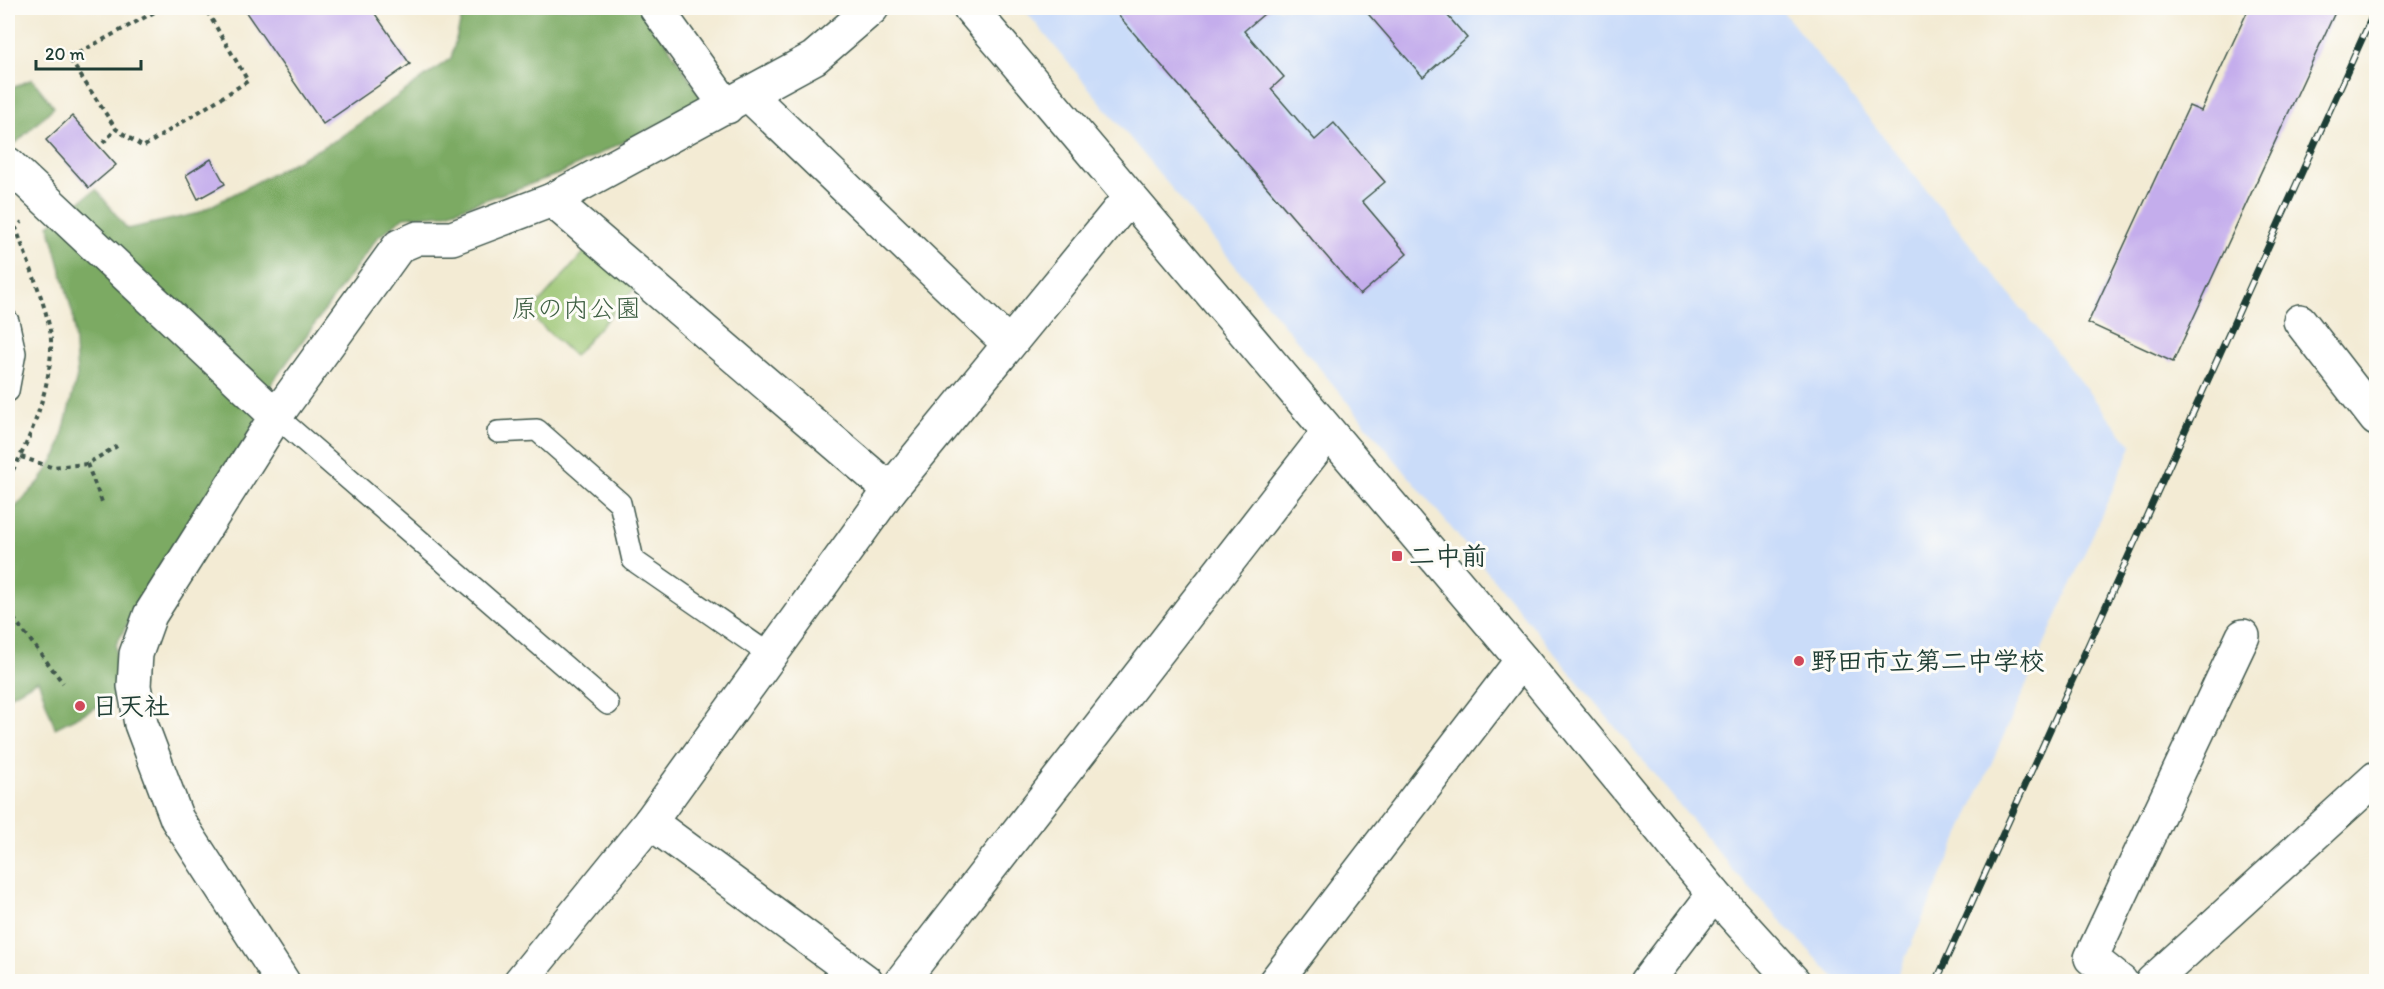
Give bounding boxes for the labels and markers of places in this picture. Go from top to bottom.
place label: 二中前 [1409,540,1487,572]
marker: 二中前 [1390,549,1404,563]
place label: 野田市立第二中学校 [1811,645,2045,677]
marker: 野田市立第二中学校 [1792,654,1806,668]
place label: 日天社 [92,690,170,722]
marker: 日天社 [73,699,87,713]

